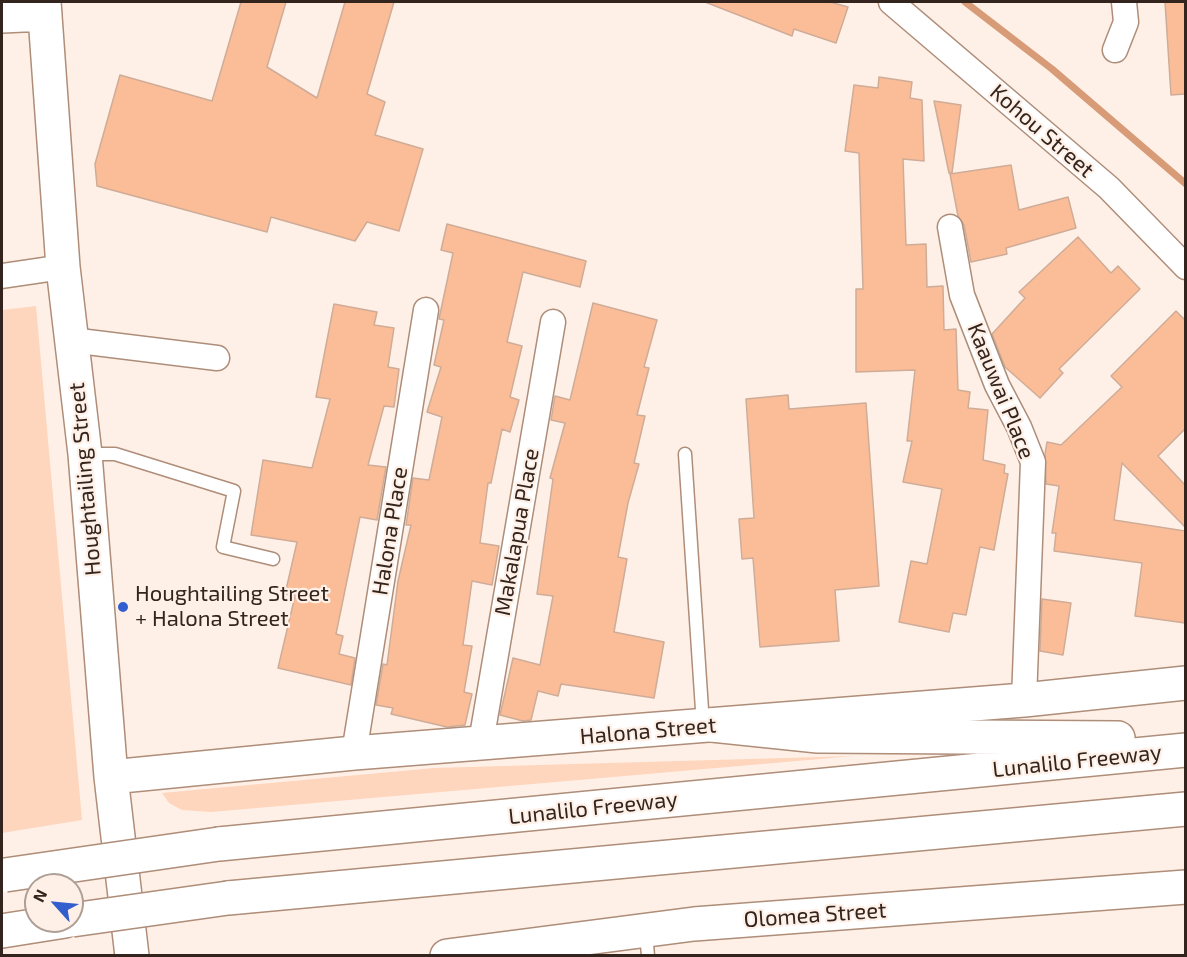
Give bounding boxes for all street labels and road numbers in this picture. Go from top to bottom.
street label: Kohou Street [985,79,1099,183]
street label: Kaauwai Place [962,319,1040,463]
street label: Houghtailing Street [63,381,107,577]
street label: Makalapua Place [489,446,545,618]
street label: Halona Place [367,465,413,597]
street label: Halona Street [579,712,717,750]
street label: Lunalilo Freeway [991,739,1163,783]
street label: Lunalilo Freeway [507,786,679,830]
street label: Olomea Street [743,897,887,933]

